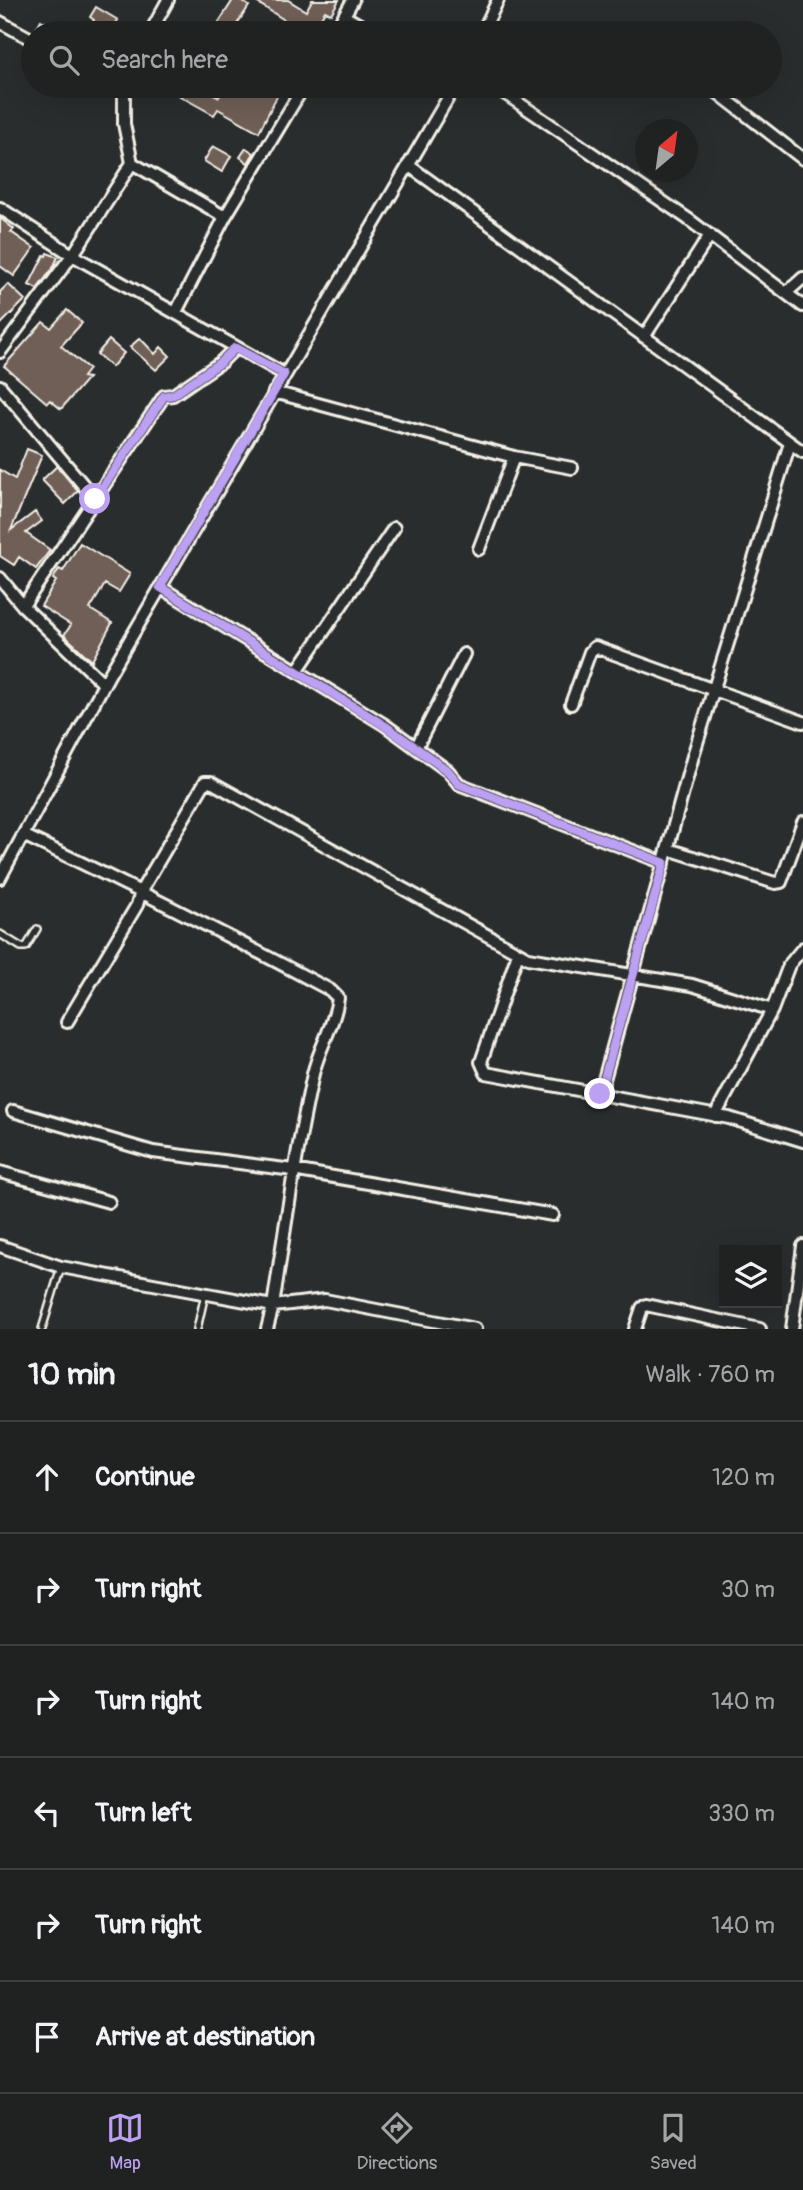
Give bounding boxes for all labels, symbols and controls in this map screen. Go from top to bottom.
search box [21,21,782,98]
icon: search [45,41,83,79]
text: Search here [101,44,228,76]
north arrow [635,119,698,182]
route start [79,483,110,514]
route end [584,1078,615,1109]
map controls [719,1245,782,1308]
button: layers [719,1245,782,1308]
text: 10 min [28,1356,115,1393]
text: Walk · 760 m [646,1360,775,1389]
icon: ahead [28,1458,66,1496]
text: Continue [95,1461,195,1493]
text: 120 m [712,1463,775,1492]
icon: right [28,1570,66,1608]
text: Turn right [95,1573,201,1605]
text: 30 m [721,1575,775,1604]
icon: right [28,1682,66,1720]
text: Turn right [95,1685,201,1717]
text: 140 m [712,1687,775,1716]
icon: left [28,1794,66,1832]
text: Turn left [95,1797,191,1829]
text: 330 m [708,1799,775,1828]
icon: right [28,1906,66,1944]
text: Turn right [95,1909,201,1941]
text: 140 m [712,1911,775,1940]
icon: arrive [28,2018,66,2056]
text: Arrive at destination [95,2021,315,2053]
tab: Map [106,2109,144,2175]
tab: Directions [357,2109,437,2175]
tab: Saved [650,2109,697,2175]

